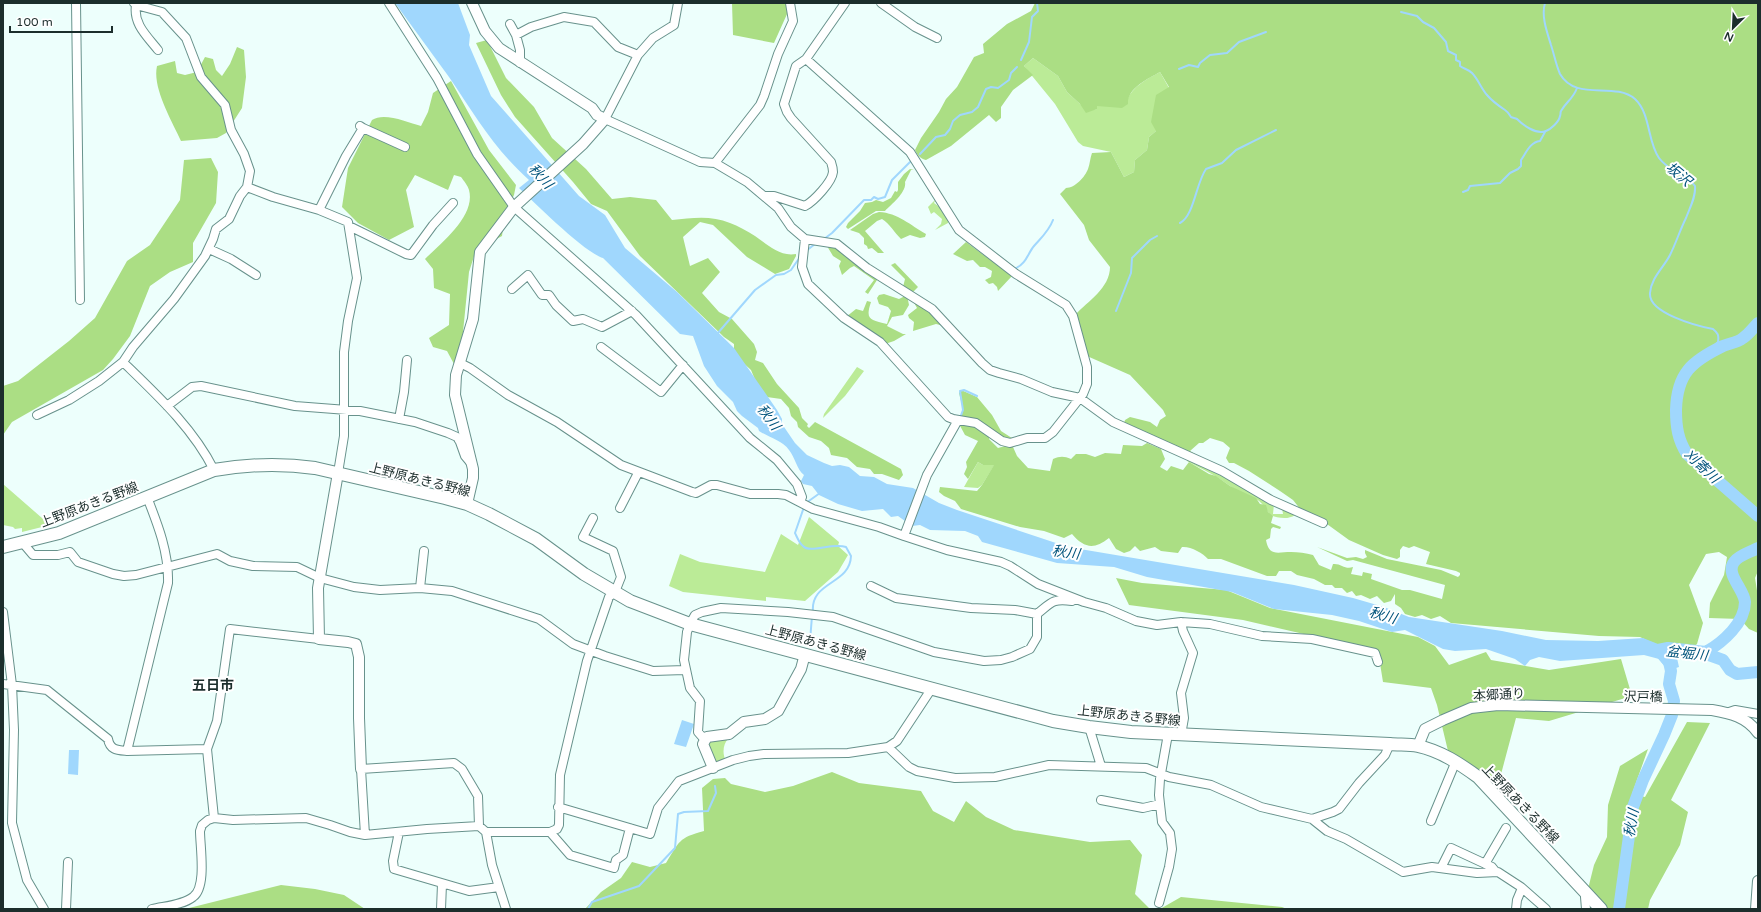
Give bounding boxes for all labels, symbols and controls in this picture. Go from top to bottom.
scale bar [10,8,112,34]
north arrow [1713,8,1753,48]
text: 100 m [16,15,53,29]
text: N [1722,29,1736,44]
water label: 坂沢 [1662,159,1696,191]
water label: 秋川 [525,160,558,194]
water label: 秋川 [753,401,785,435]
water label: 刈寄川 [1681,446,1724,488]
street label: 上野原あきる野線 [367,460,472,500]
street label: 上野原あきる野線 [38,479,141,531]
water label: 秋川 [1051,542,1083,563]
water label: 秋川 [1367,603,1401,628]
street label: 上野原あきる野線 [764,622,868,664]
water label: 盆堀川 [1665,643,1711,665]
district label: 五日市 [192,677,234,694]
street label: 本郷通り [1473,686,1525,704]
street label: 沢戸橋 [1623,689,1663,705]
street label: 上野原あきる野線 [1076,703,1181,729]
street label: 上野原あきる野線 [1478,761,1562,847]
water label: 秋川 [1621,806,1643,838]

